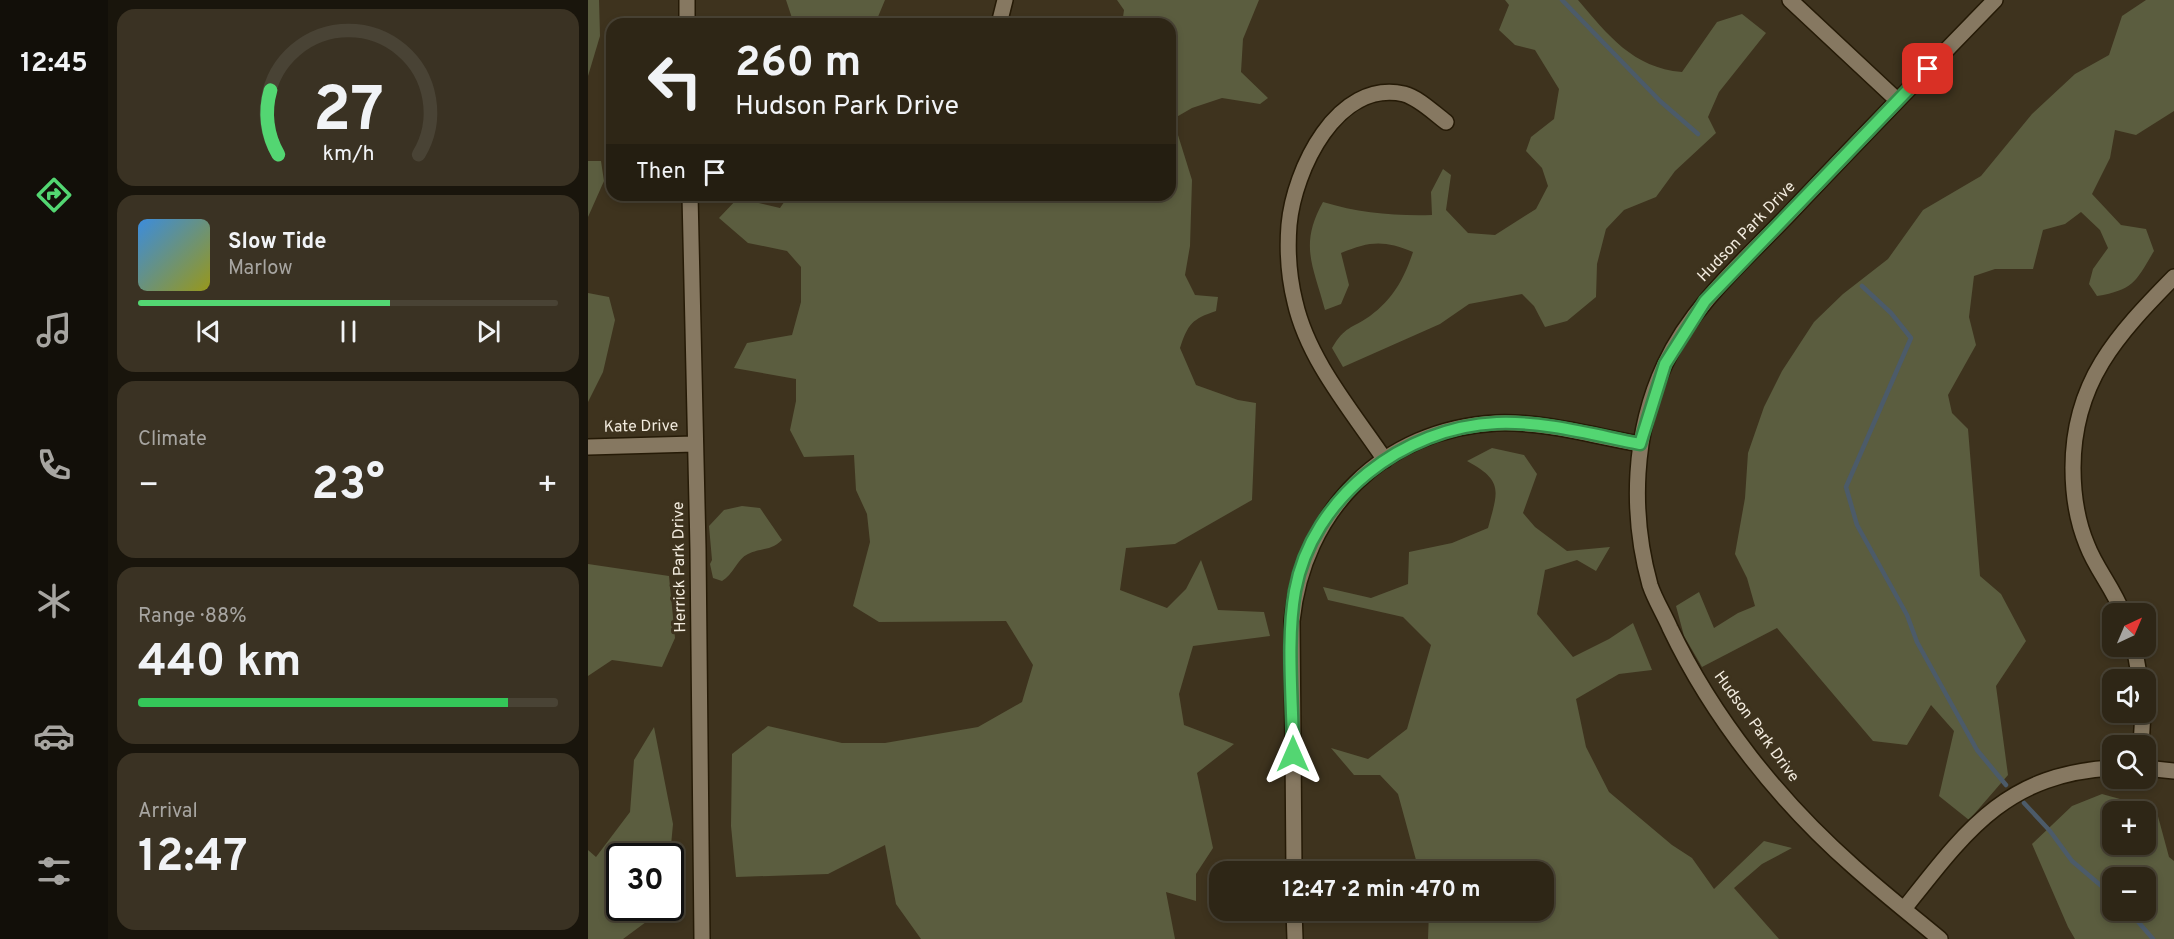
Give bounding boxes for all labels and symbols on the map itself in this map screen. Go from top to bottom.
pin [1902,43,1953,94]
street label: Hudson Park Drive [1694,177,1800,287]
street label: Kate Drive [604,416,678,438]
street label: Herrick Park Drive [669,501,691,633]
north arrow [2102,603,2156,657]
street label: Hudson Park Drive [1709,667,1803,787]
position arrow [1261,722,1325,786]
speed limit sign: 30 [606,843,684,921]

